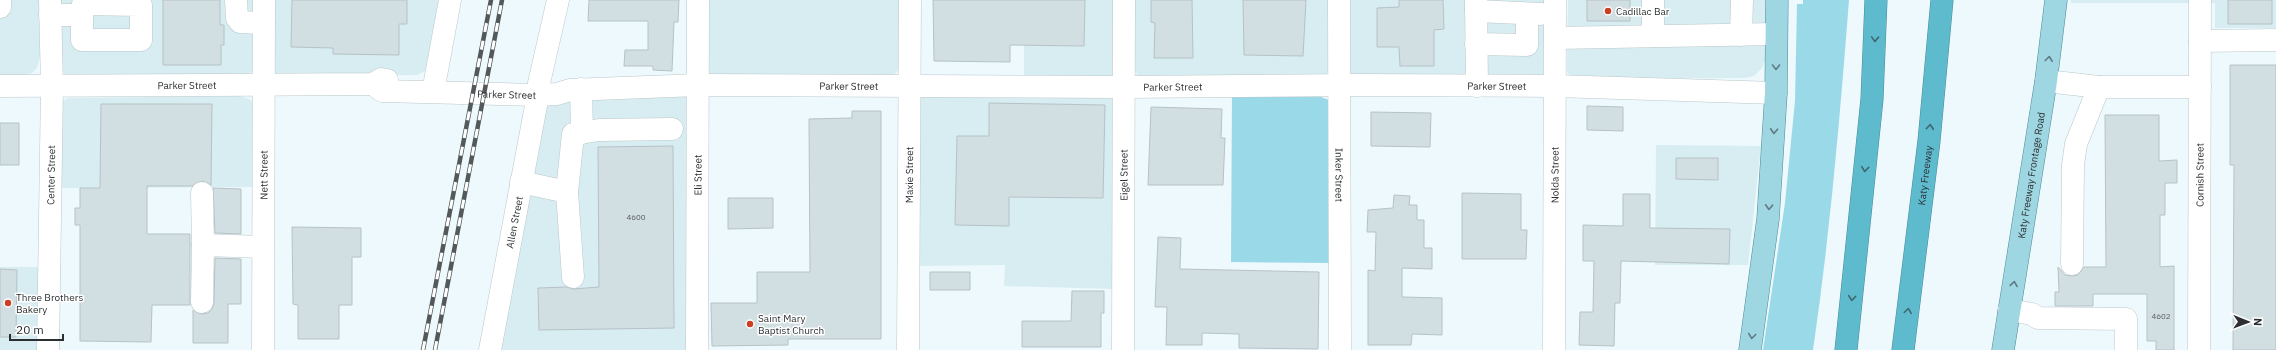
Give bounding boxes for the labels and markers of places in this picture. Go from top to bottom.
place label: Cadillac Bar [1616,5,1670,18]
marker: Cadillac Bar [1603,6,1613,16]
place label: Three Brothers Bakery [16,291,83,316]
marker: Three Brothers Bakery [3,298,13,308]
place label: Saint Mary Baptist Church [758,312,824,337]
marker: Saint Mary Baptist Church [745,319,755,329]

